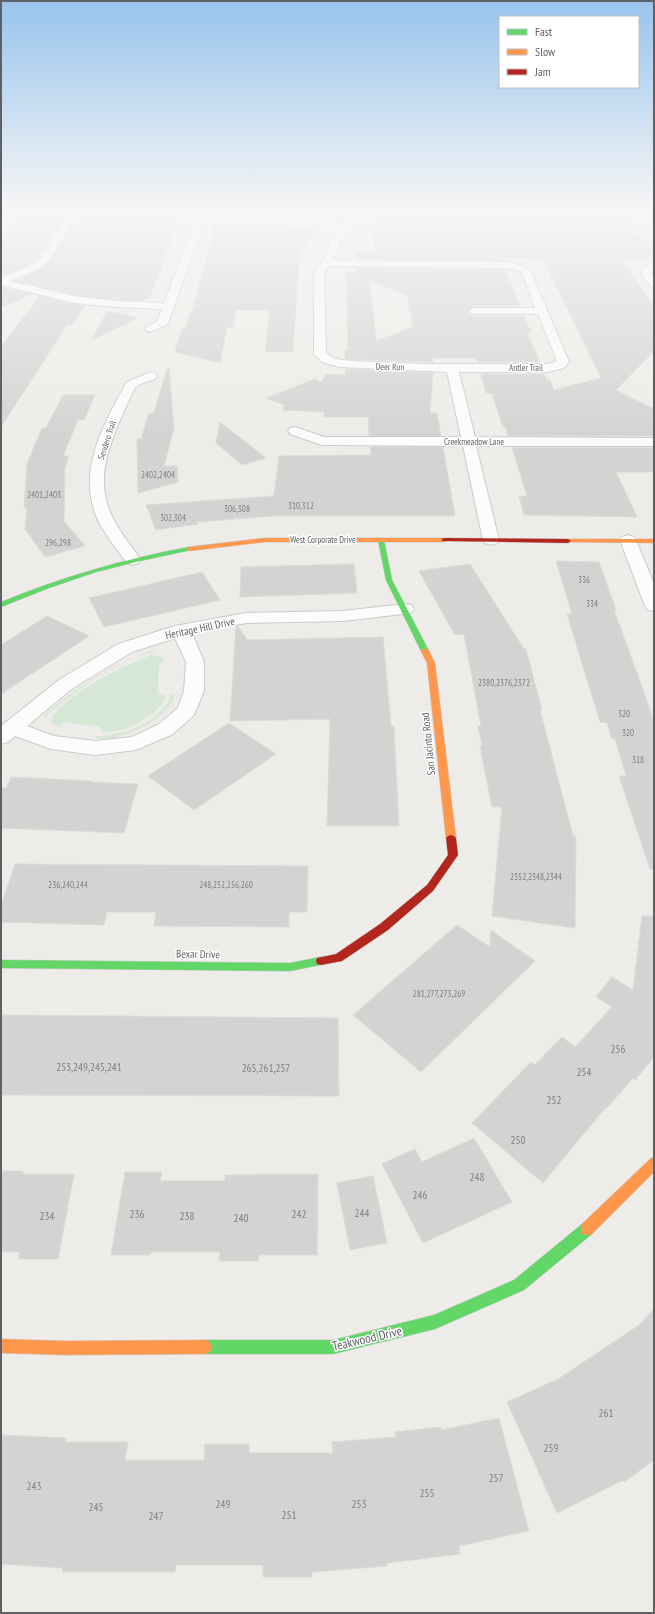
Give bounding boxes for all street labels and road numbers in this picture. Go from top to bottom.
street label: Deer Run [376,361,405,372]
street label: Antler Trail [509,362,544,373]
street label: Sendero Trail [95,418,118,461]
street label: Creekmeadow Lane [444,436,504,447]
street label: West Corporate Drive [290,534,356,545]
street label: Heritage Hill Drive [164,614,236,642]
street label: San Jacinto Road [418,712,438,776]
street label: Bexar Drive [176,947,220,961]
street label: Teakwood Drive [331,1322,404,1355]

